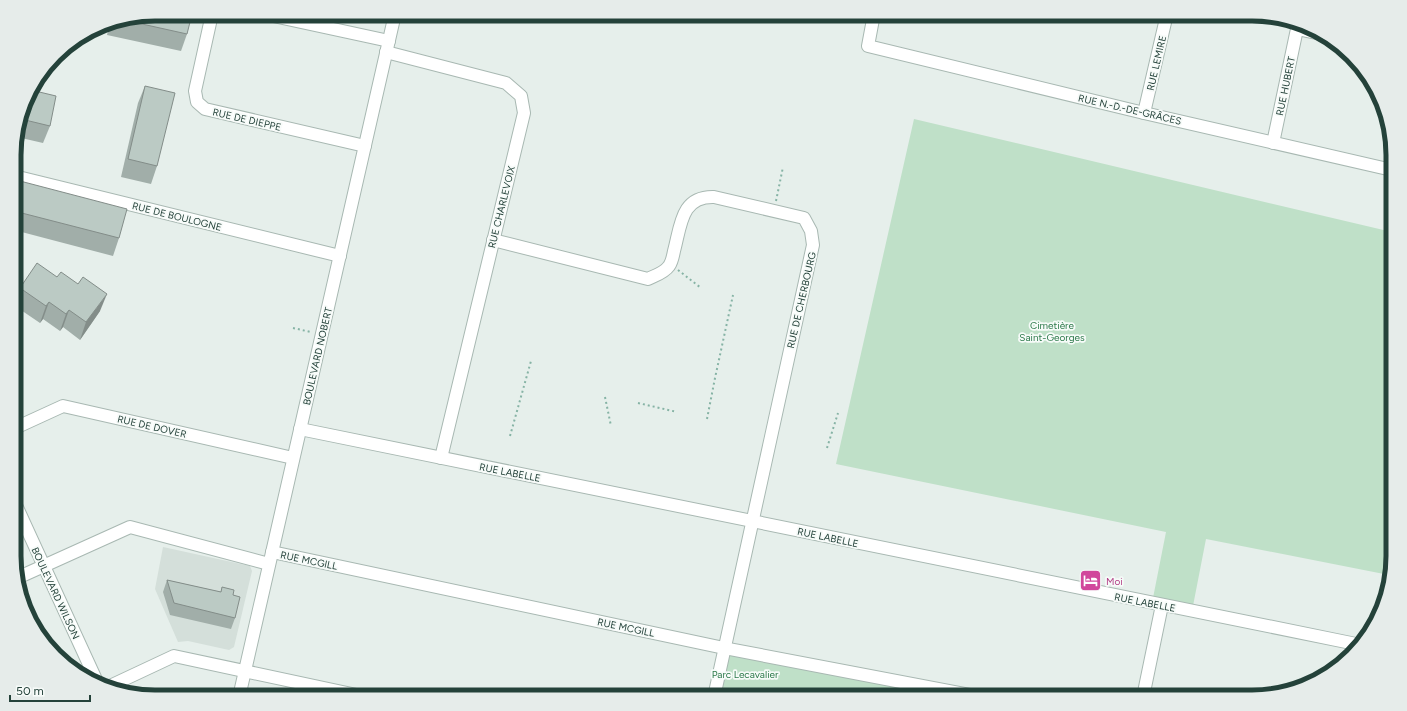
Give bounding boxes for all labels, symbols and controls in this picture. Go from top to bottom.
street label: RUE LEMIRE [1144,34,1169,92]
street label: RUE HUBERT [1273,55,1298,117]
street label: RUE N.-D.-DE-GRÂCES [1077,91,1183,128]
street label: RUE DE DIEPPE [211,105,283,134]
street label: RUE CHARLEVOIX [485,164,518,249]
street label: RUE DE BOULOGNE [131,199,223,234]
street label: RUE DE CHERBOURG [784,250,819,350]
street label: BOULEVARD NOBERT [300,305,335,406]
park label: Cimetière Saint-Georges [1019,319,1085,344]
street label: RUE DE DOVER [116,412,188,441]
street label: RUE LABELLE [478,460,542,485]
street label: RUE LABELLE [796,525,860,550]
street label: BOULEVARD WILSON [29,545,83,641]
street label: RUE MCGILL [279,548,339,573]
hotel icon: Moi [1078,568,1104,594]
place label: Moi [1106,575,1123,588]
street label: RUE LABELLE [1113,590,1177,615]
street label: RUE MCGILL [596,615,656,640]
park label: Parc Lecavalier [712,668,779,681]
scale bar [10,677,90,703]
text: 50 m [16,684,44,698]

